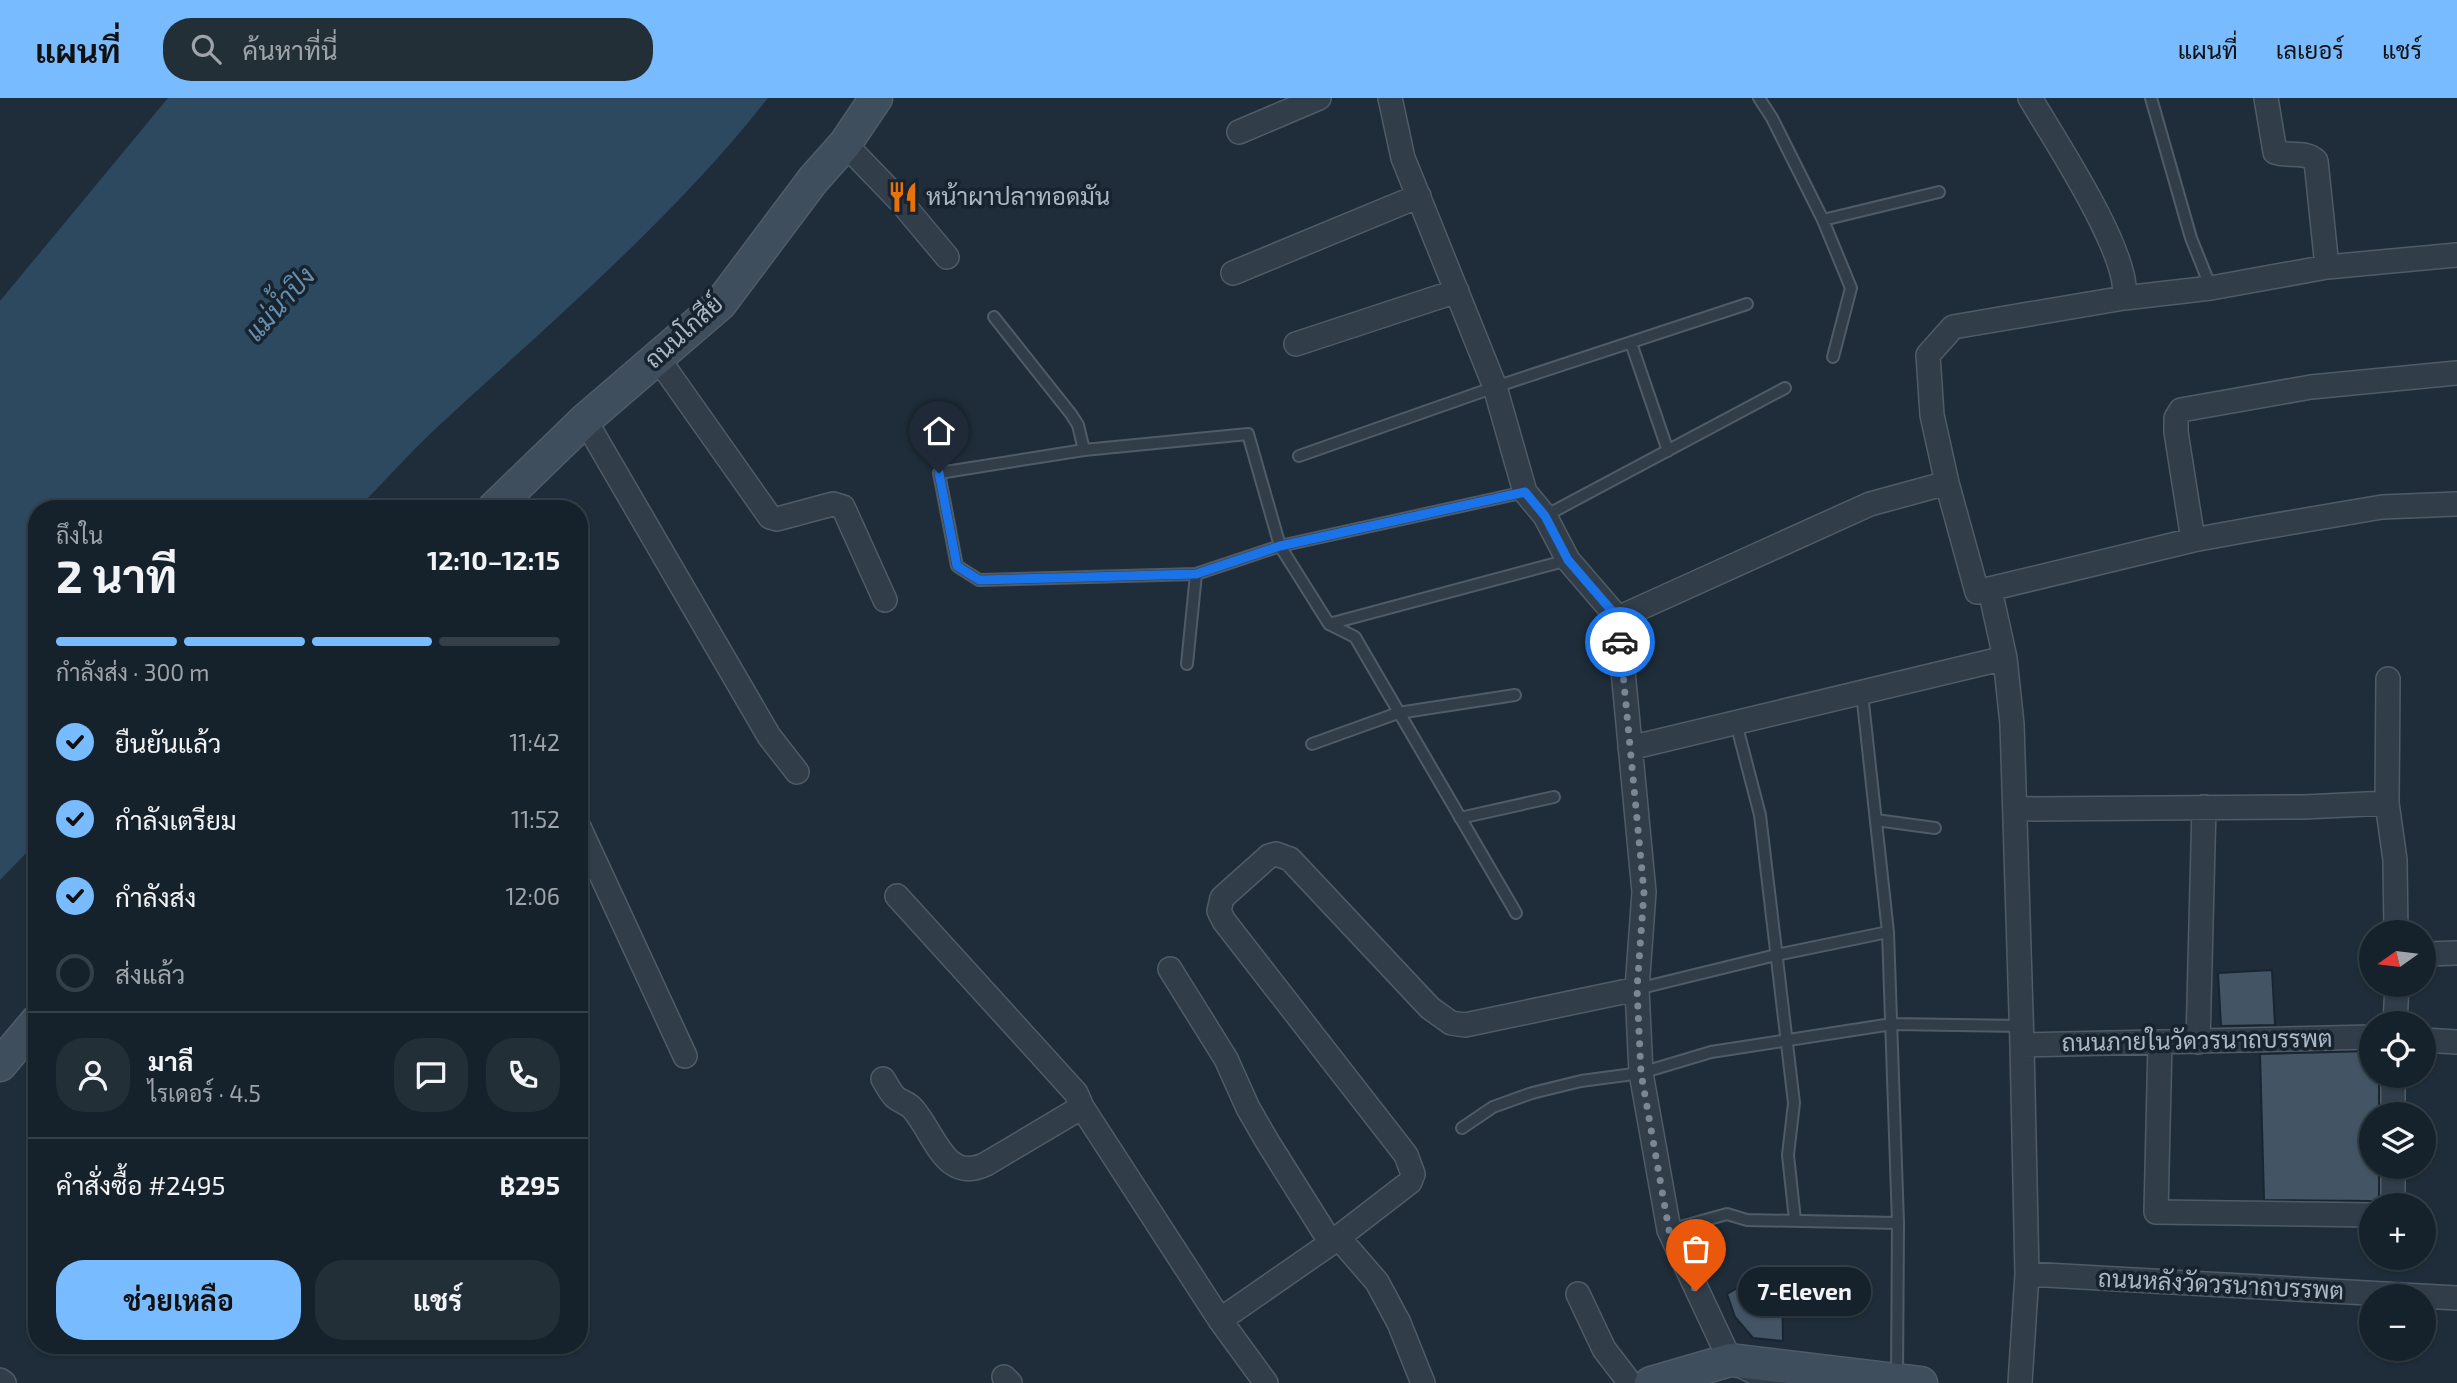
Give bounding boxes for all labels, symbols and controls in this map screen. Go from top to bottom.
search box [163,18,653,81]
text: แผนที่ [35,30,121,70]
icon: search [187,30,225,68]
text: ค้นหาที่นี่ [243,34,338,65]
text: แผนที่ [2178,35,2238,64]
text: เลเยอร์ [2276,35,2344,64]
text: แชร์ [2382,35,2422,64]
restaurant icon: หน้าผาปลาทอดมัน [886,180,920,214]
place label: หน้าผาปลาทอดมัน [926,181,1110,210]
water label: แม่น้ำปิง [235,257,320,346]
street label: ถนนโกสีย์ [638,288,728,373]
pin [909,401,969,473]
icon: home [920,412,958,450]
text: ถึงใน [56,521,103,549]
text: 12:10–12:15 [427,544,560,575]
text: 2 นาที [56,547,177,602]
courier [1585,607,1655,677]
icon: car [1601,623,1639,661]
text: กำลังส่ง · 300 m [56,658,209,686]
icon: check [56,723,94,761]
text: ยืนยันแล้ว [115,727,221,758]
text: 11:42 [509,728,560,756]
icon: check [56,800,94,838]
text: กำลังเตรียม [115,804,237,835]
text: 11:52 [511,805,560,833]
icon: check [56,877,94,915]
text: กำลังส่ง [115,881,196,912]
text: 12:06 [505,882,560,910]
north arrow [2359,920,2436,998]
map controls [2359,920,2436,1361]
text: ส่งแล้ว [115,958,185,989]
button: locate [2359,1011,2436,1088]
street label: ถนนภายในวัดวรนาถบรรพต [2061,1023,2333,1056]
button: person [56,1038,130,1112]
button: chat [394,1038,468,1112]
button: phone [486,1038,560,1112]
text: มาลี [148,1045,193,1076]
text: ไรเดอร์ · 4.5 [148,1079,261,1107]
button: layers [2359,1102,2436,1179]
text: คำสั่งซื้อ #2495 [56,1169,225,1200]
text: ฿295 [500,1169,560,1200]
button: + [2359,1193,2436,1270]
pin [1666,1219,1726,1291]
icon: bag [1677,1230,1715,1268]
button: ช่วยเหลือ [56,1260,301,1340]
button: แชร์ [315,1260,560,1340]
street label: ถนนหลังวัดวรนาถบรรพต [2097,1263,2345,1304]
callout: 7-Eleven [1738,1266,1871,1316]
text: 7-Eleven [1757,1277,1852,1305]
button: − [2359,1284,2436,1361]

